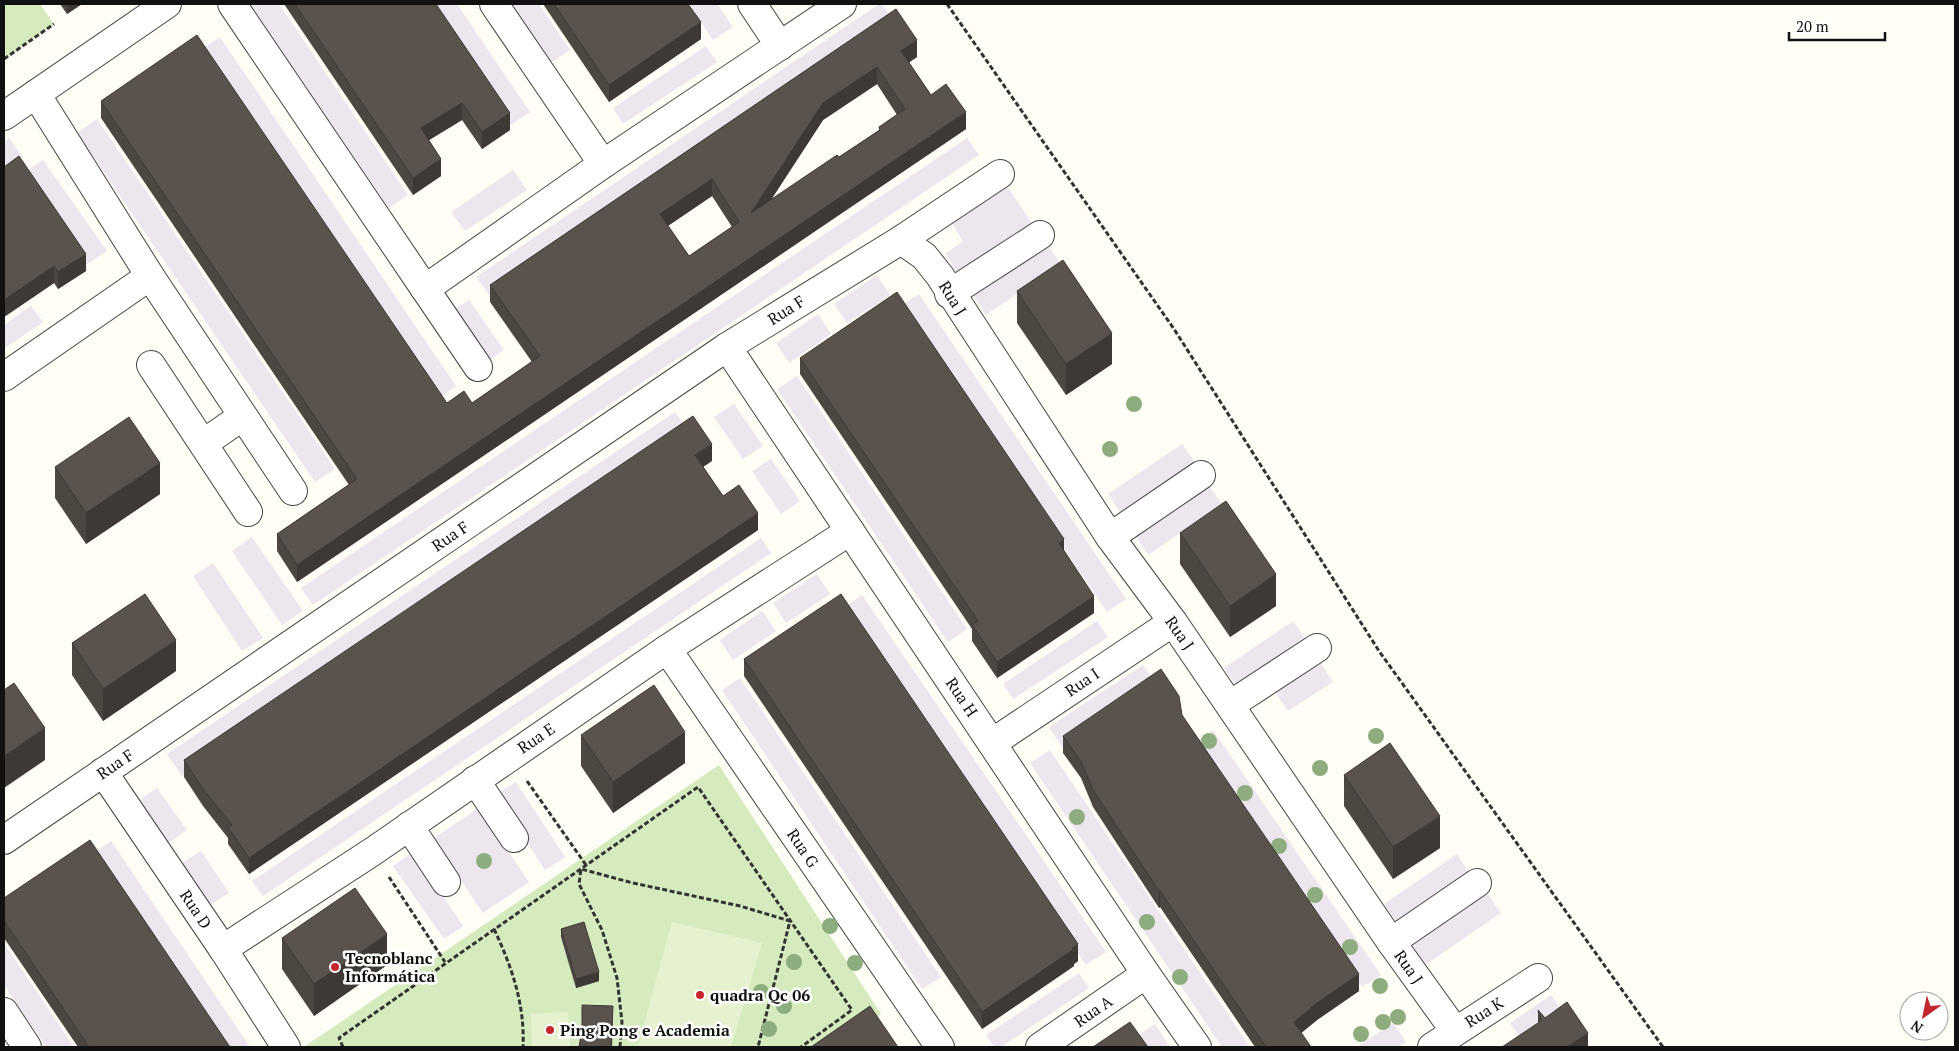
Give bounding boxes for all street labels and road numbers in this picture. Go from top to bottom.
street label: Rua J [934,277,972,319]
street label: Rua F [763,290,809,330]
street label: Rua F [427,516,473,556]
street label: Rua J [1160,612,1200,654]
street label: Rua I [1061,663,1103,701]
street label: Rua H [941,673,983,721]
street label: Rua E [513,718,559,758]
street label: Rua F [92,744,138,784]
street label: Rua G [782,824,824,872]
street label: Rua D [175,885,217,933]
street label: Rua J [1389,946,1429,988]
street label: Rua A [1070,990,1117,1032]
street label: Rua K [1460,991,1508,1032]

